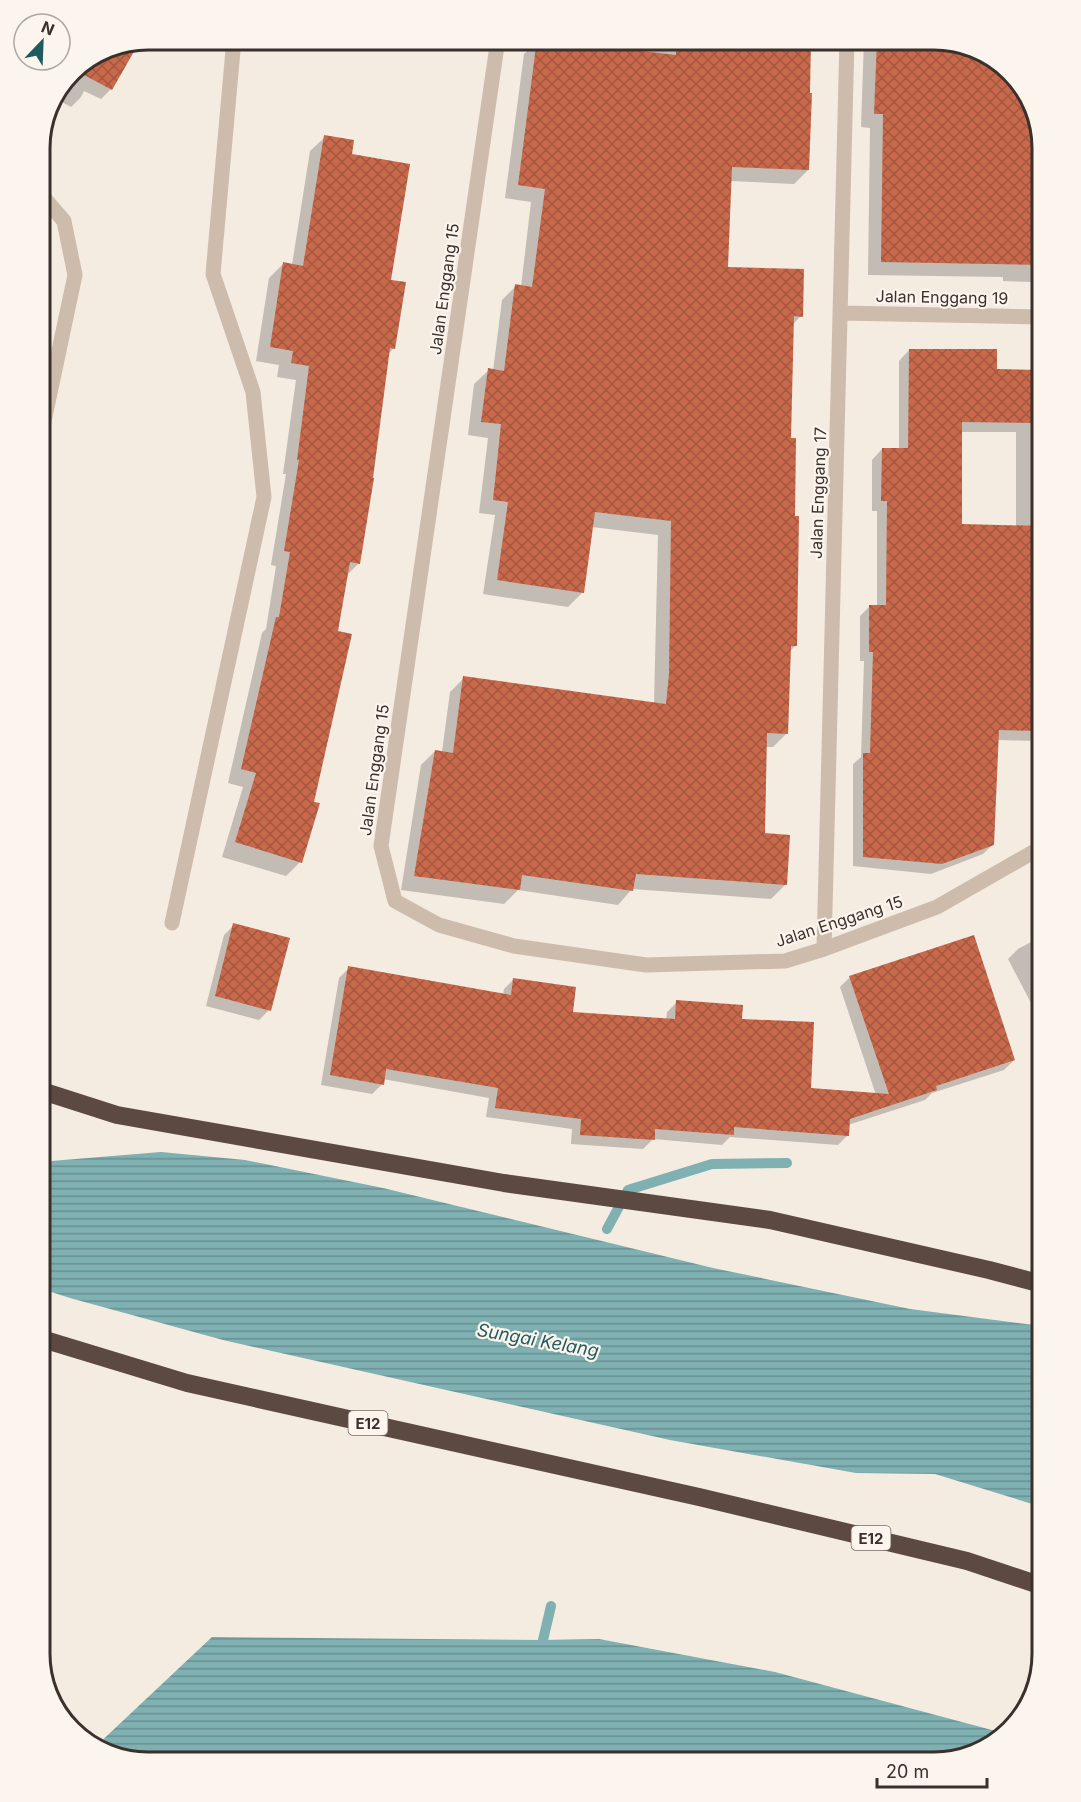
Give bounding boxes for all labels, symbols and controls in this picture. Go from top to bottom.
north arrow [12,12,72,72]
text: N [38,17,57,40]
street label: Jalan Enggang 15 [425,222,463,356]
street label: Jalan Enggang 19 [875,286,1009,308]
street label: Jalan Enggang 17 [806,427,830,559]
street label: Jalan Enggang 15 [355,703,393,837]
street label: Jalan Enggang 15 [773,891,905,951]
water label: Sungai Kelang [476,1319,600,1361]
road number: E12 [348,1411,388,1435]
road number: E12 [852,1526,890,1550]
scale bar [877,1751,986,1789]
text: 20 m [886,1761,929,1782]

